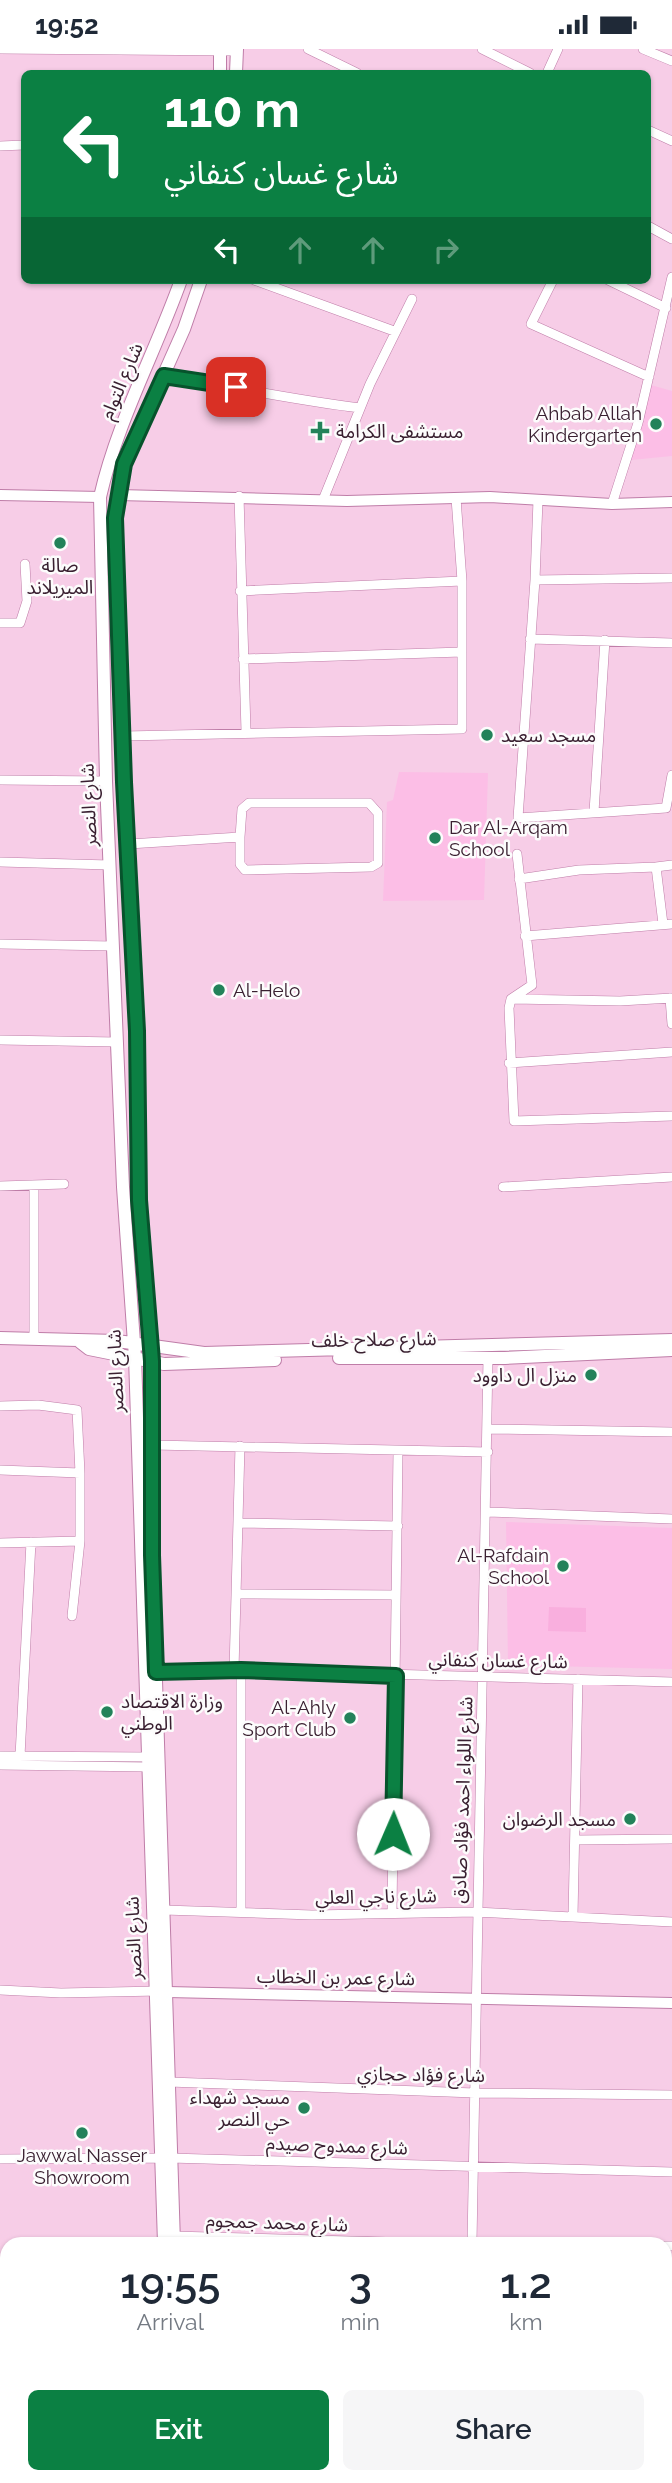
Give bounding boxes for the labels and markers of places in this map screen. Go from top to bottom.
pin [206,357,266,417]
place label: Ahbab Allah Kindergarten [528,402,642,446]
marker: Ahbab Allah Kindergarten [648,416,664,432]
place label: مستشفى الكرامة [336,420,464,443]
marker: مستشفى الكرامة [310,421,330,441]
marker: صالة الميريلاند [52,535,68,551]
place label: صالة الميريلاند [27,554,93,599]
place label: مسجد سعيد [501,724,596,746]
marker: مسجد سعيد [479,727,495,743]
place label: Dar Al-Arqam School [449,816,568,860]
marker: Dar Al-Arqam School [427,830,443,846]
place label: Al-Helo [233,979,300,1001]
marker: Al-Helo [211,982,227,998]
place label: منزل ال داوود [473,1364,577,1387]
marker: منزل ال داوود [583,1367,599,1383]
place label: Al-Rafdain School [457,1544,550,1588]
marker: Al-Rafdain School [555,1558,571,1574]
place label: وزارة الاقتصاد الوطني [121,1690,223,1738]
place label: Al-Ahly Sport Club [242,1696,336,1740]
marker: وزارة الاقتصاد الوطني [99,1704,115,1720]
marker: Al-Ahly Sport Club [342,1710,358,1726]
place label: مسجد الرضوان [503,1808,616,1831]
marker: مسجد الرضوان [622,1811,638,1827]
place label: مسجد شهداء حي النصر [190,2086,290,2134]
marker: مسجد شهداء حي النصر [296,2100,312,2116]
marker: Jawwal Nasser Showroom [74,2125,90,2141]
place label: Jawwal Nasser Showroom [17,2144,148,2188]

